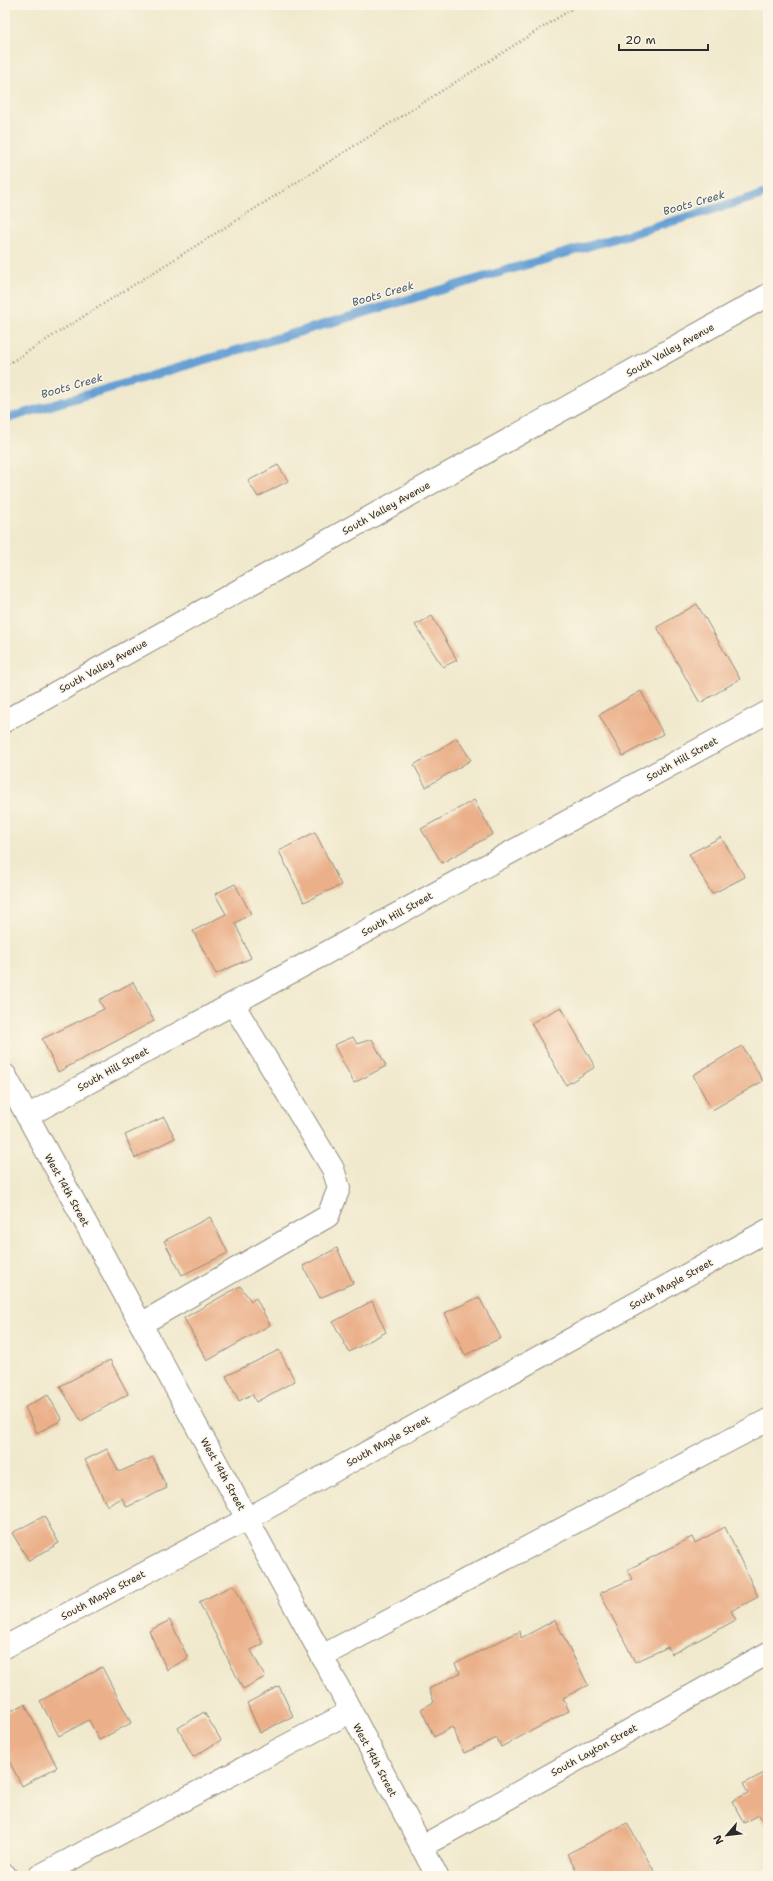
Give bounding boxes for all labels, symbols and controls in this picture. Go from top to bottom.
scale bar [619,26,708,52]
text: 20 m [625,32,656,48]
water label: Boots Creek [661,187,727,219]
water label: Boots Creek [350,278,416,310]
street label: South Valley Avenue [624,320,717,380]
water label: Boots Creek [39,370,105,402]
street label: South Valley Avenue [340,478,433,538]
street label: South Valley Avenue [57,636,150,696]
street label: South Hill Street [644,734,720,784]
street label: South Hill Street [359,889,435,939]
street label: South Hill Street [75,1044,151,1094]
street label: West 14th Street [42,1151,92,1229]
street label: South Maple Street [627,1256,715,1312]
street label: South Maple Street [344,1413,432,1469]
street label: West 14th Street [198,1435,248,1513]
street label: South Maple Street [59,1567,147,1623]
street label: West 14th Street [350,1721,400,1799]
street label: South Layton Street [548,1721,640,1779]
north arrow [707,1815,747,1855]
text: N [710,1832,727,1847]

